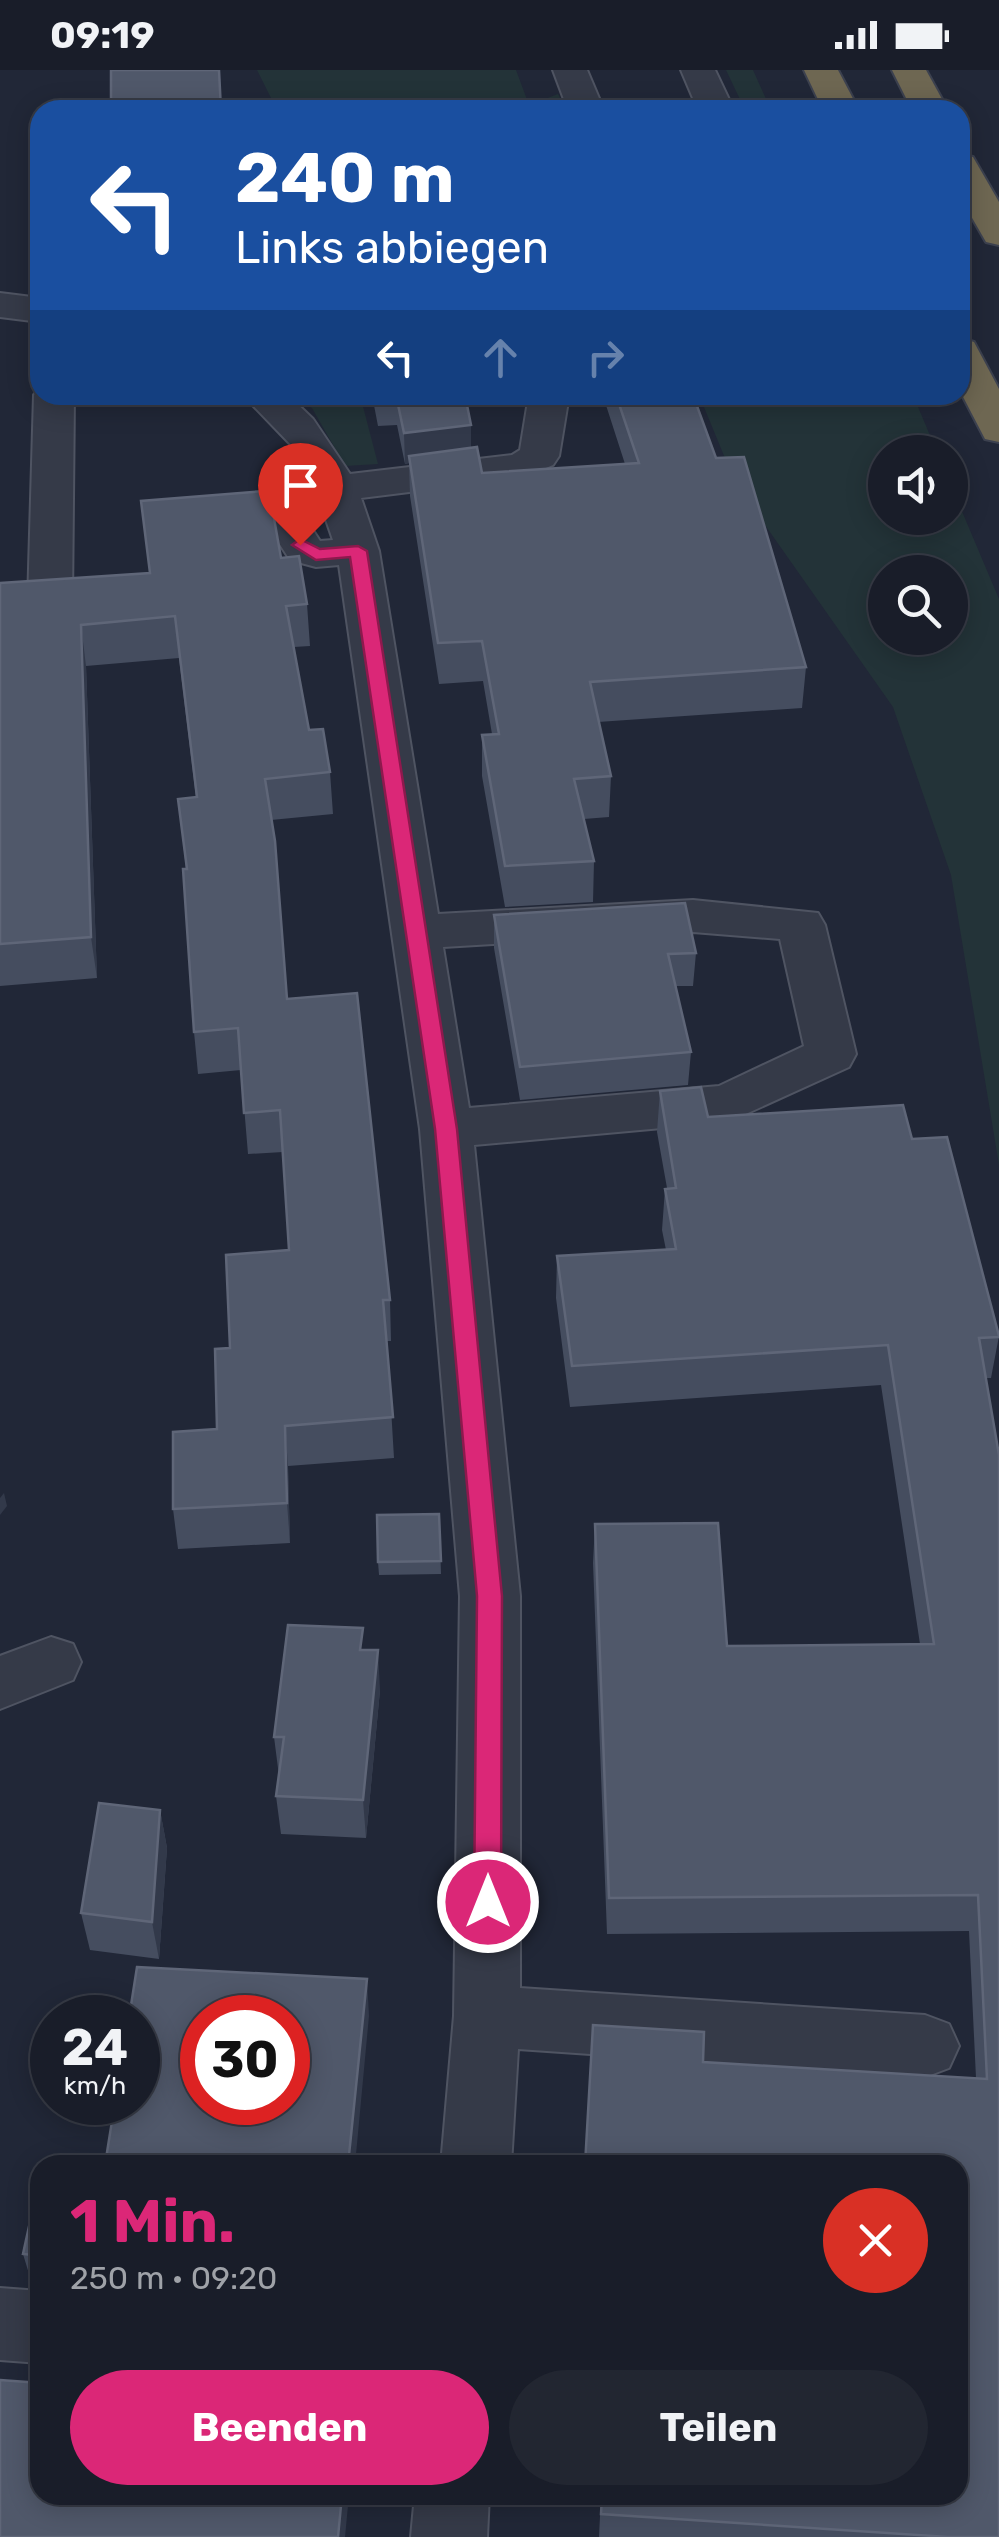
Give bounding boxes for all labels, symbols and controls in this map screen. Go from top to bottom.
text: 09:19 [50,12,155,58]
text: 240 m [235,137,455,220]
icon: left [70,140,200,270]
text: Links abbiegen [235,221,549,274]
icon: left [368,330,423,385]
icon: ahead [473,330,528,385]
icon: right [578,330,633,385]
map controls [868,435,968,655]
button: sound [868,435,968,535]
pin [258,443,343,546]
icon: arrive [273,458,328,513]
button: search [868,555,968,655]
position arrow [436,1850,540,1954]
speed limit sign: 30 [180,1995,310,2125]
text: 24 [62,2018,128,2078]
text: km/h [64,2071,126,2100]
text: 1 Min. [70,2186,235,2257]
button: close [823,2188,928,2293]
text: 250 m · 09:20 [70,2259,277,2297]
button: Beenden [70,2370,489,2485]
button: Teilen [509,2370,928,2485]

